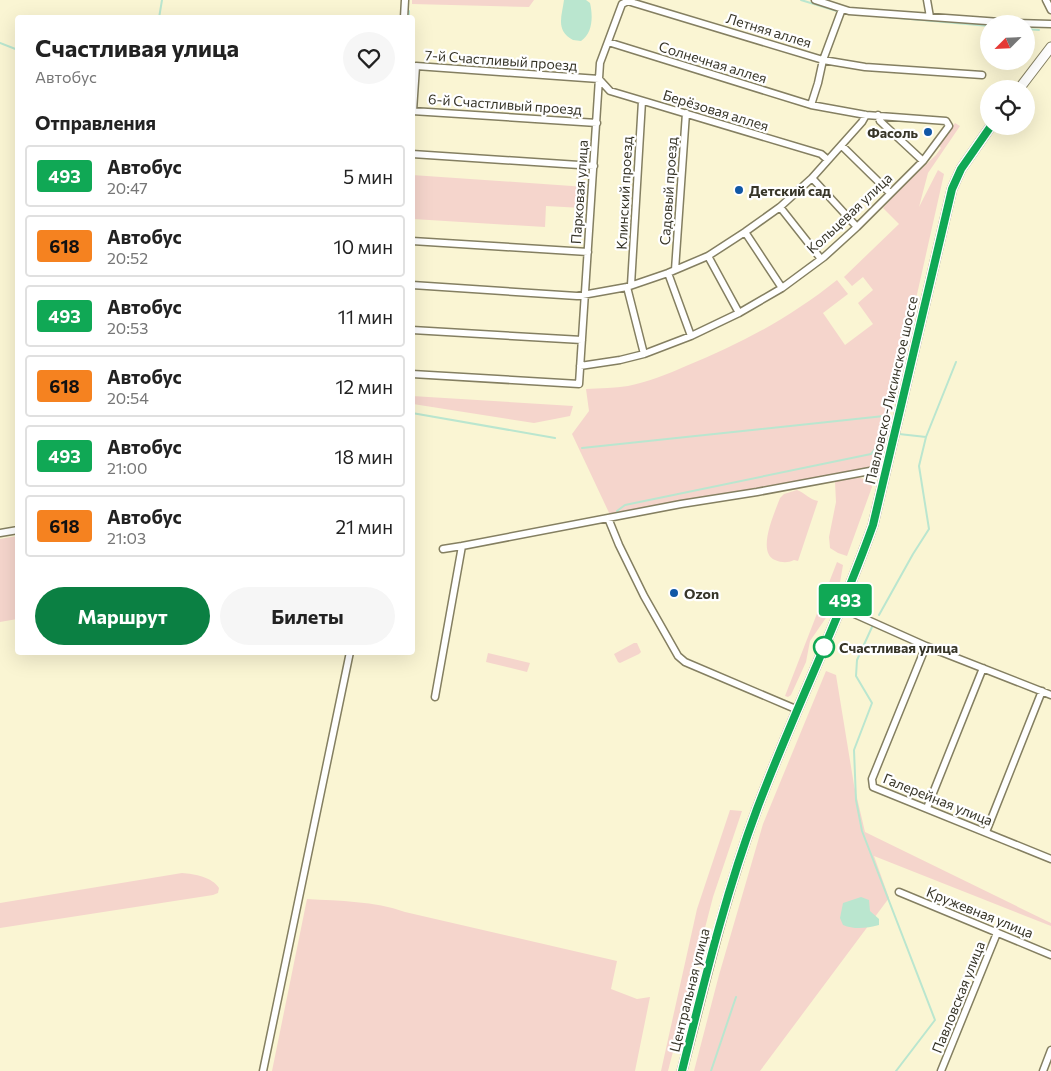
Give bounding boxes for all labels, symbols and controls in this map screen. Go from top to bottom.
street label: Летняя аллея [724,9,814,51]
north arrow [980,15,1035,70]
map controls [980,15,1035,135]
button: heart [343,32,395,84]
text: Счастливая улица [35,33,239,62]
street label: Солнечная аллея [657,37,769,87]
street label: 7-й Счастливый проезд [424,46,578,74]
text: Автобус [35,67,97,86]
button: locate [980,80,1035,135]
street label: Берёзовая аллея [661,86,771,134]
street label: 6-й Счастливый проезд [428,90,582,118]
text: Отправления [35,111,156,134]
place label: Фасоль [867,124,918,141]
marker: Фасоль [922,126,934,138]
street label: Клинский проезд [613,136,635,250]
street label: Садовый проезд [656,136,680,246]
street label: Парковая улица [567,139,591,245]
text: Автобус [107,155,182,178]
text: 493 [48,165,81,187]
text: 5 мин [343,165,393,188]
street label: Кольцевая улица [803,169,895,257]
text: 20:47 [107,178,148,197]
place label: Детский сад [749,182,831,199]
marker: Детский сад [733,184,745,196]
text: Автобус [107,225,182,248]
text: 618 [49,235,80,257]
text: 10 мин [334,235,393,258]
text: 20:52 [107,248,148,267]
street label: Павловско-Лисинское шоссе [861,294,921,486]
text: Автобус [107,295,182,318]
text: 493 [48,305,81,327]
text: 11 мин [338,305,393,328]
text: 20:53 [107,318,148,337]
text: Автобус [107,365,182,388]
text: 618 [49,375,80,397]
text: 12 мин [335,375,393,398]
text: 20:54 [107,388,149,407]
text: Автобус [107,435,182,458]
text: 493 [48,445,81,467]
text: 18 мин [334,445,393,468]
text: 21:00 [107,458,147,477]
text: Автобус [107,505,182,528]
text: 618 [49,515,80,537]
text: 21 мин [335,515,393,538]
text: 21:03 [107,528,146,547]
line badge: 493 [816,584,874,616]
place label: Ozon [684,585,719,602]
button: Маршрут [35,587,210,645]
button: Билеты [220,587,395,645]
marker: Ozon [668,587,680,599]
text: 493 [829,589,861,611]
marker: Счастливая улица [813,636,835,658]
place label: Счастливая улица [839,639,958,656]
street label: Галерейная улица [881,769,995,829]
street label: Кружевная улица [924,883,1036,941]
street label: Центральная улица [665,926,713,1054]
street label: Павловская улица [928,939,988,1055]

